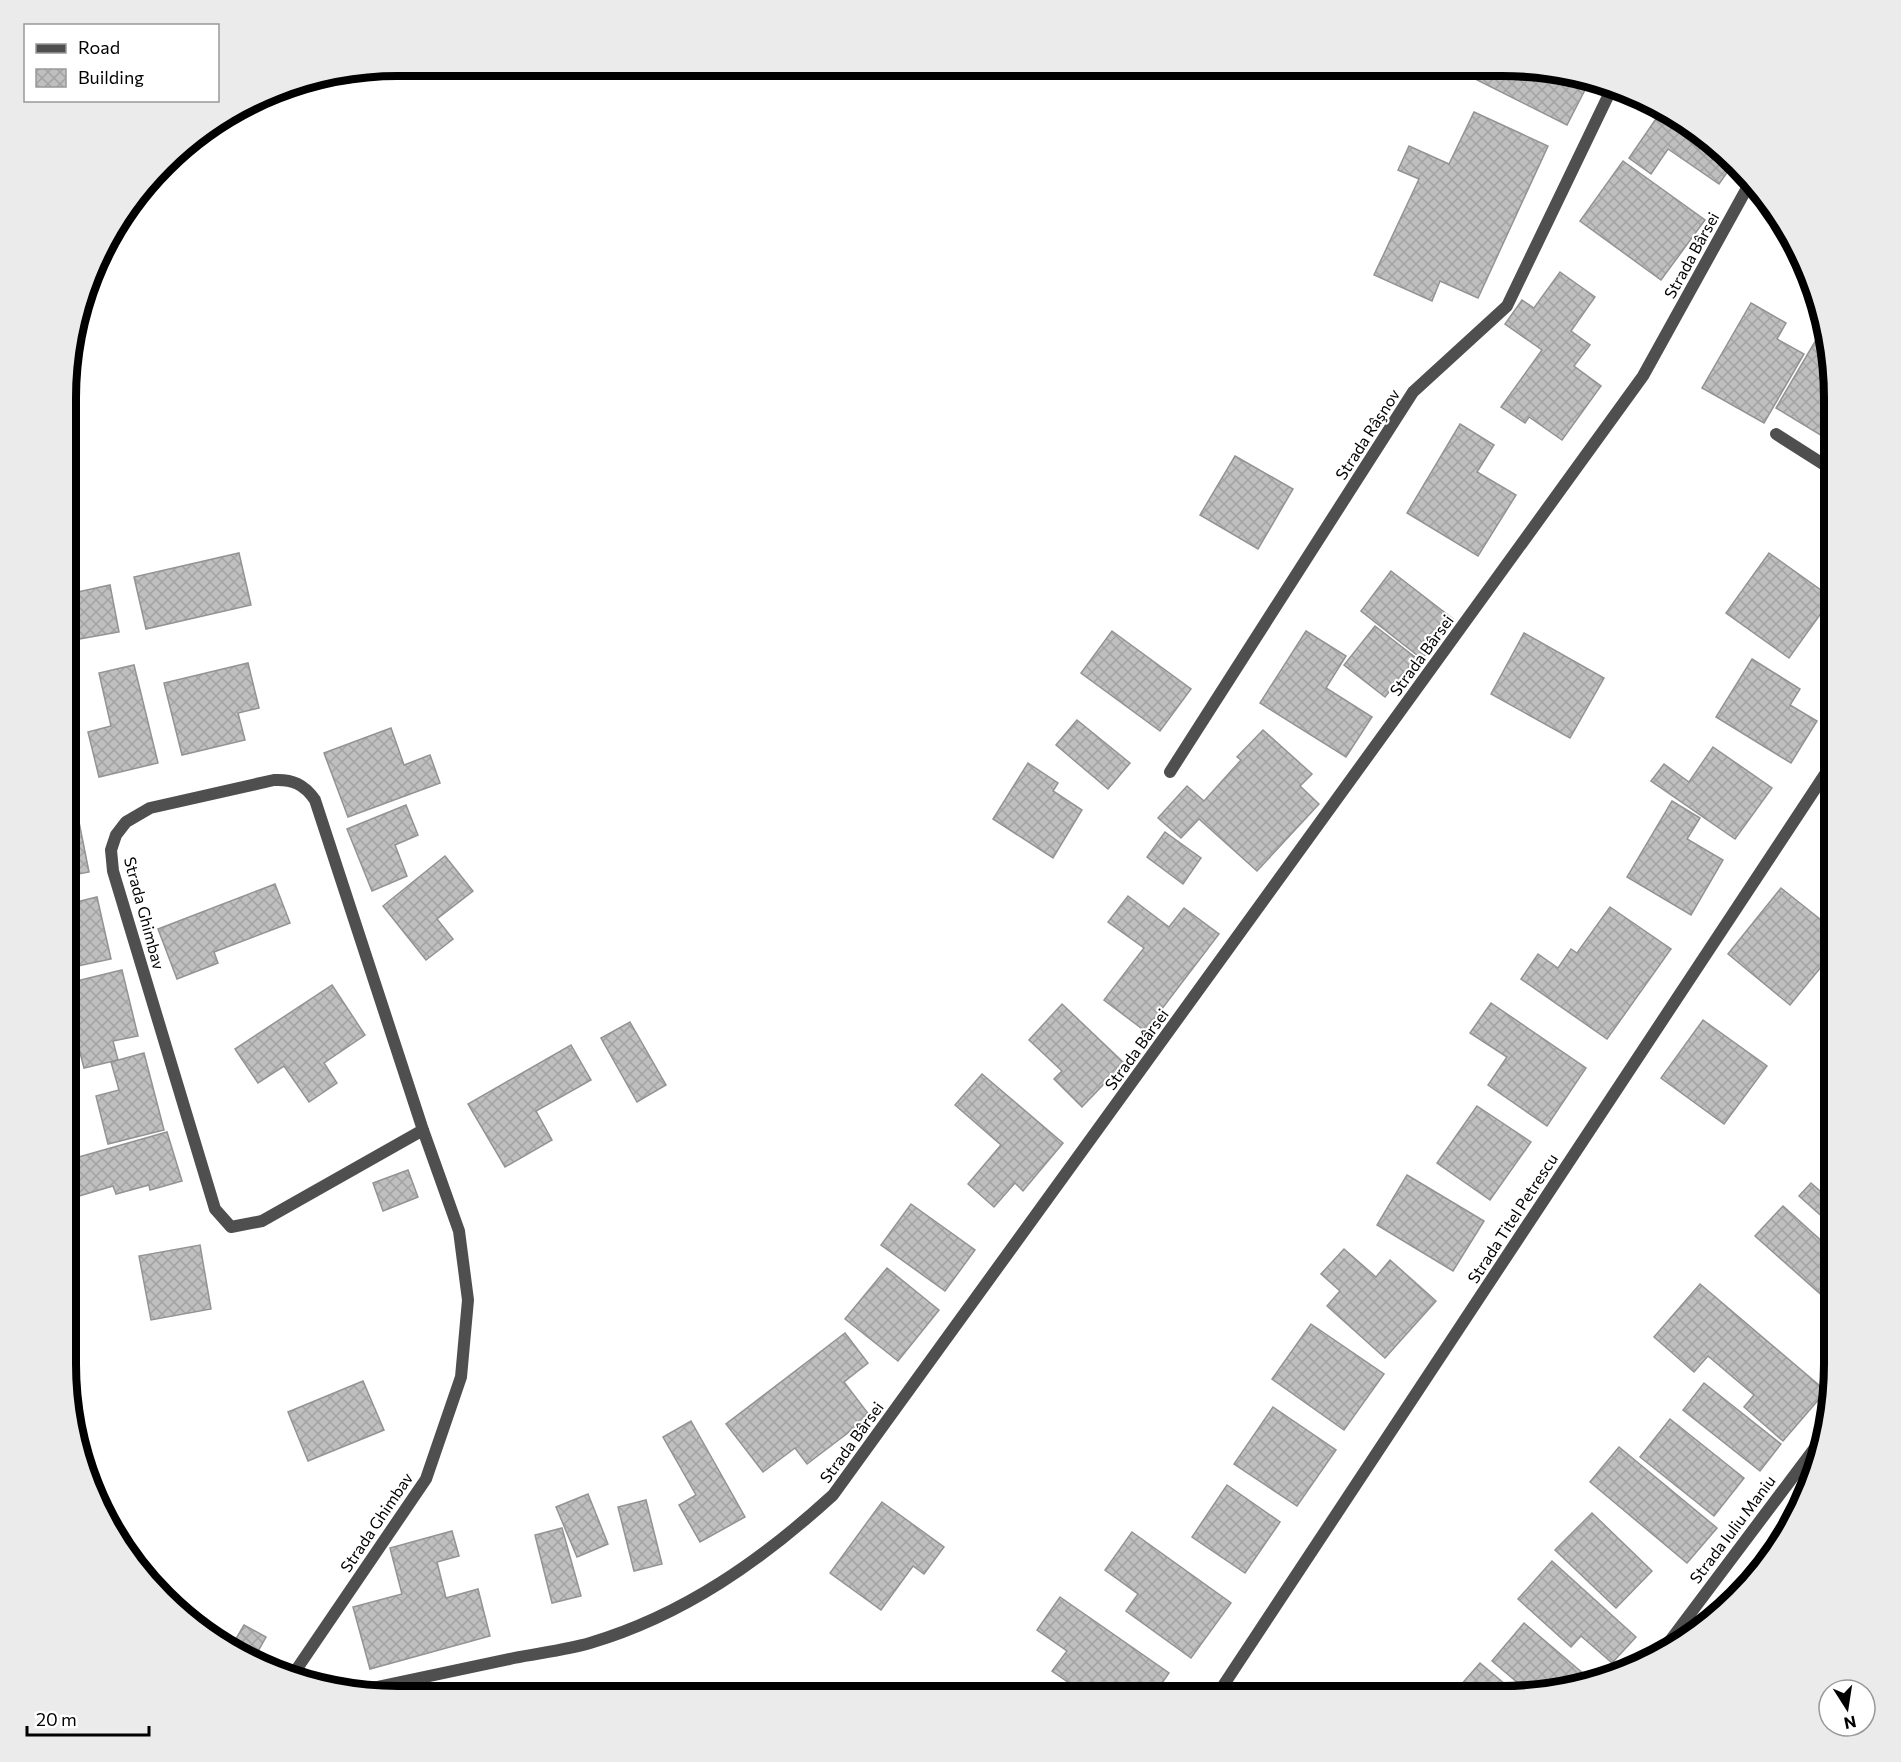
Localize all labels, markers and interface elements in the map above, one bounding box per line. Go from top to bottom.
legend [24,24,219,102]
text: Road [78,36,120,58]
text: Building [78,66,144,88]
street label: Strada Bârsei [1660,209,1722,301]
street label: Strada Râşnov [1331,385,1403,483]
street label: Strada Bârsei [1385,611,1457,699]
street label: Strada Ghimbav [121,855,169,971]
street label: Strada Bârsei [1100,1005,1172,1093]
street label: Strada Titel Petrescu [1463,1150,1561,1286]
street label: Strada Bârsei [815,1398,887,1486]
street label: Strada Ghimbav [336,1469,416,1575]
street label: Strada Iuliu Maniu [1685,1471,1779,1587]
north arrow [1817,1678,1877,1738]
scale bar [27,1699,148,1737]
text: 20 m [36,1708,77,1730]
text: N [1842,1713,1858,1734]

